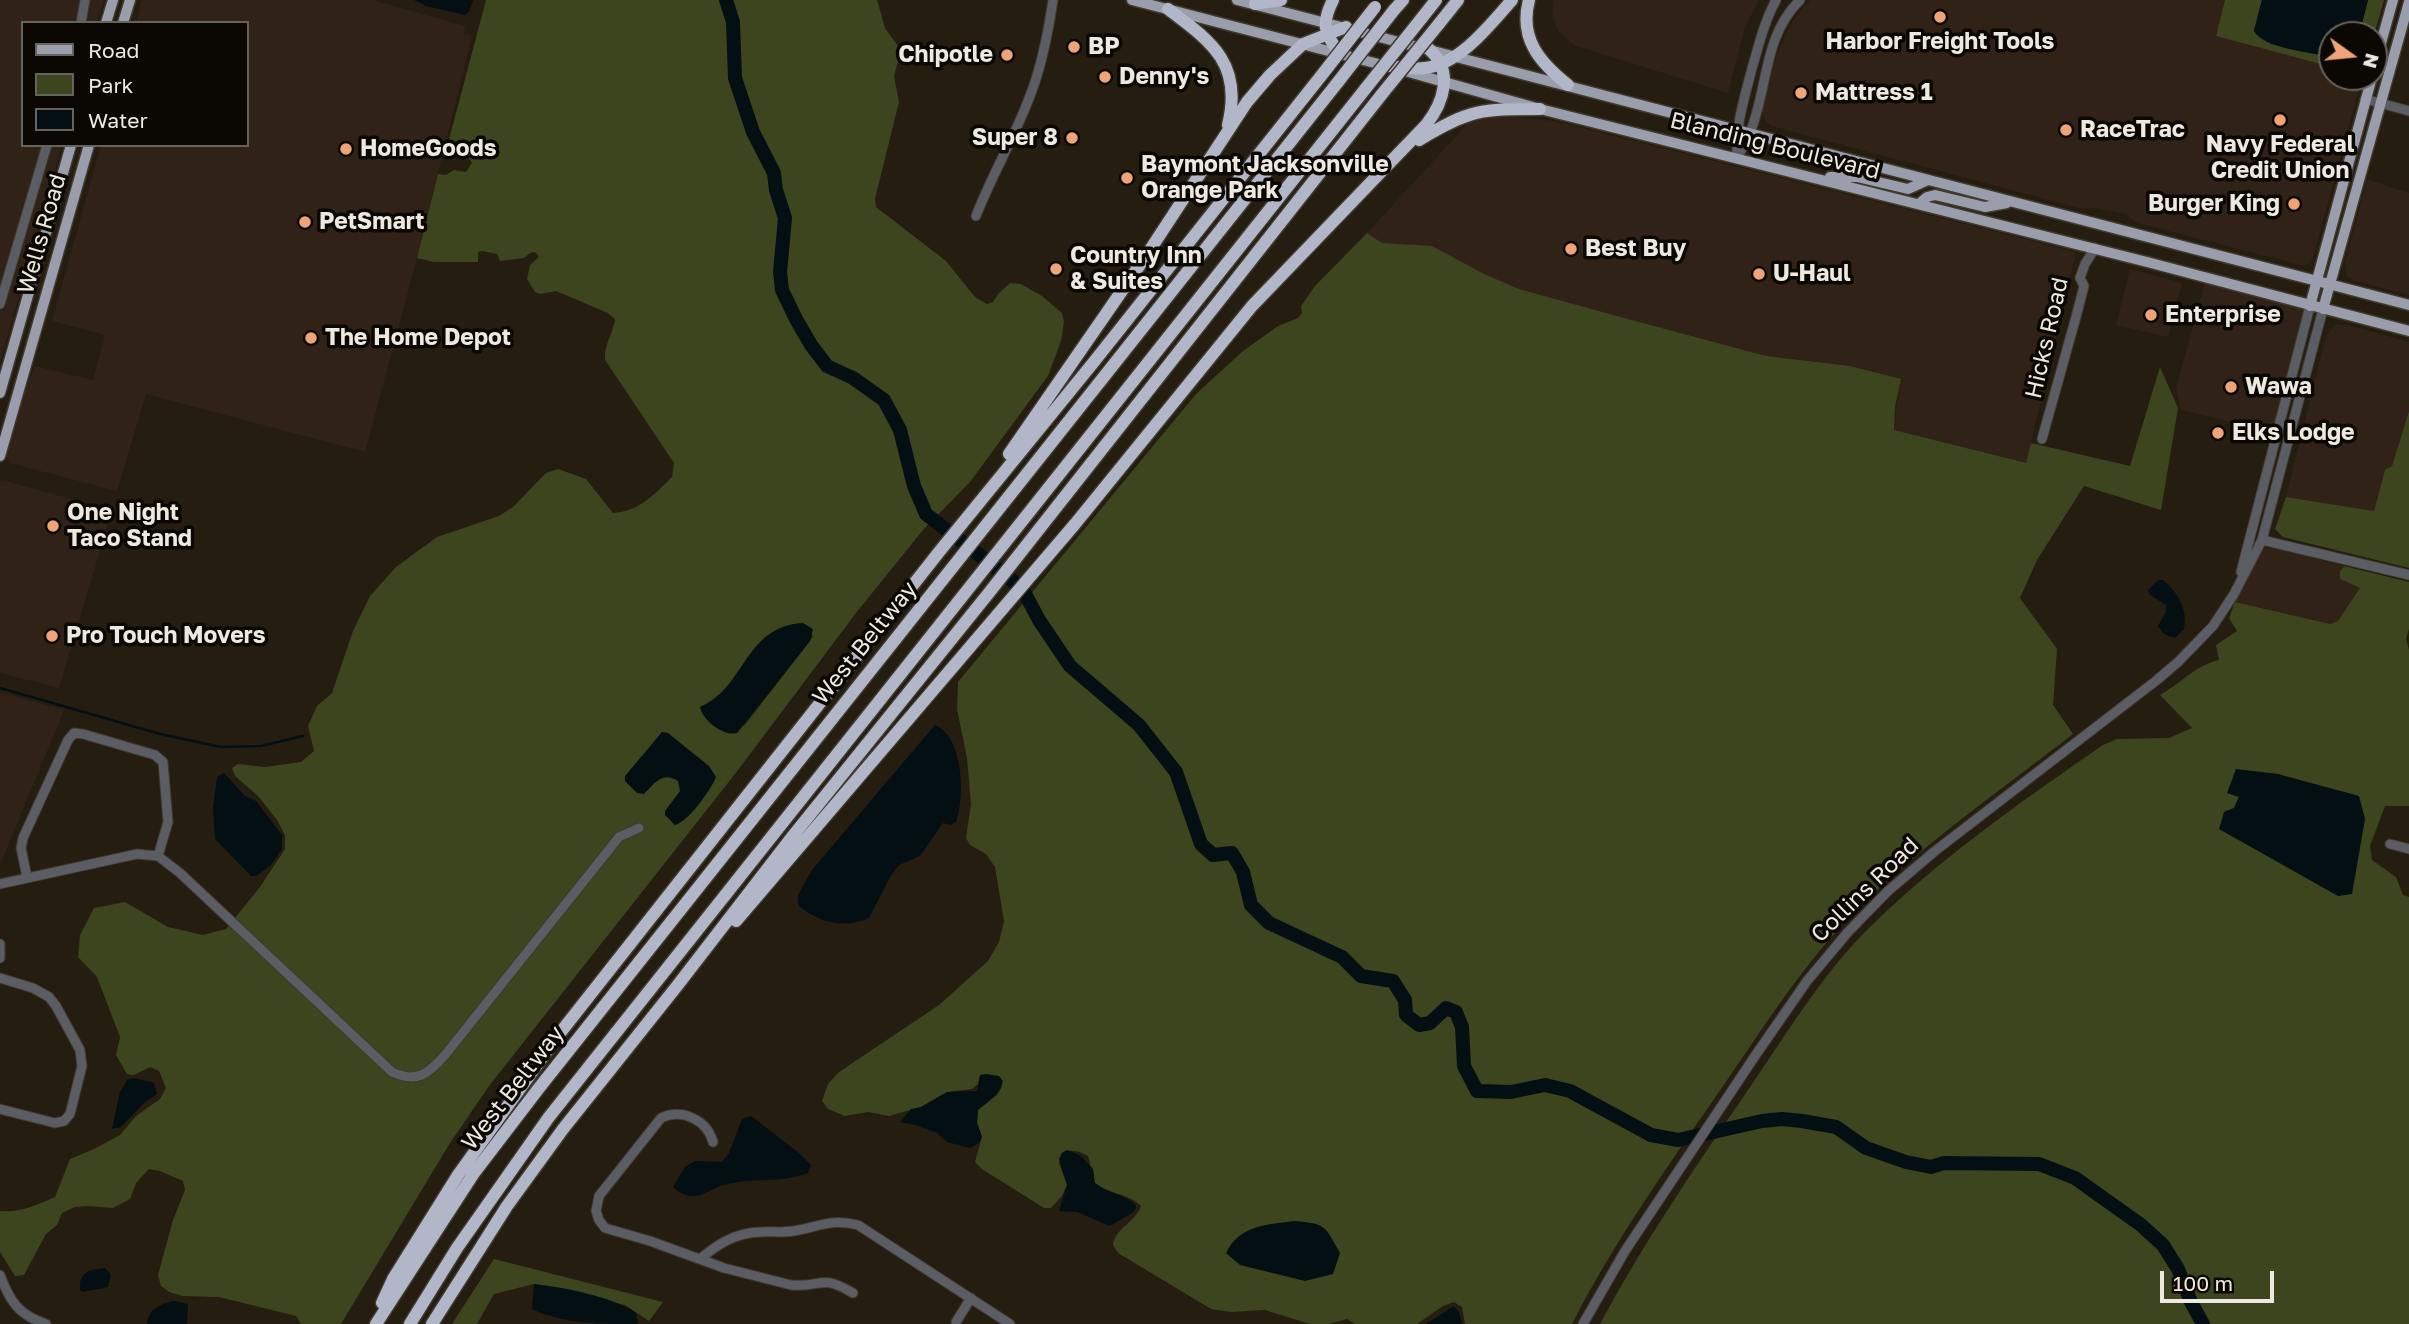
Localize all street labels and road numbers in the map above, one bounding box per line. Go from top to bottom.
street label: Blanding Boulevard [1667,107,1883,185]
street label: Wells Road [12,171,72,297]
street label: Hicks Road [2020,275,2074,401]
street label: West Beltway [807,576,923,710]
street label: Collins Road [1806,832,1924,948]
street label: West Beltway [456,1020,570,1156]

